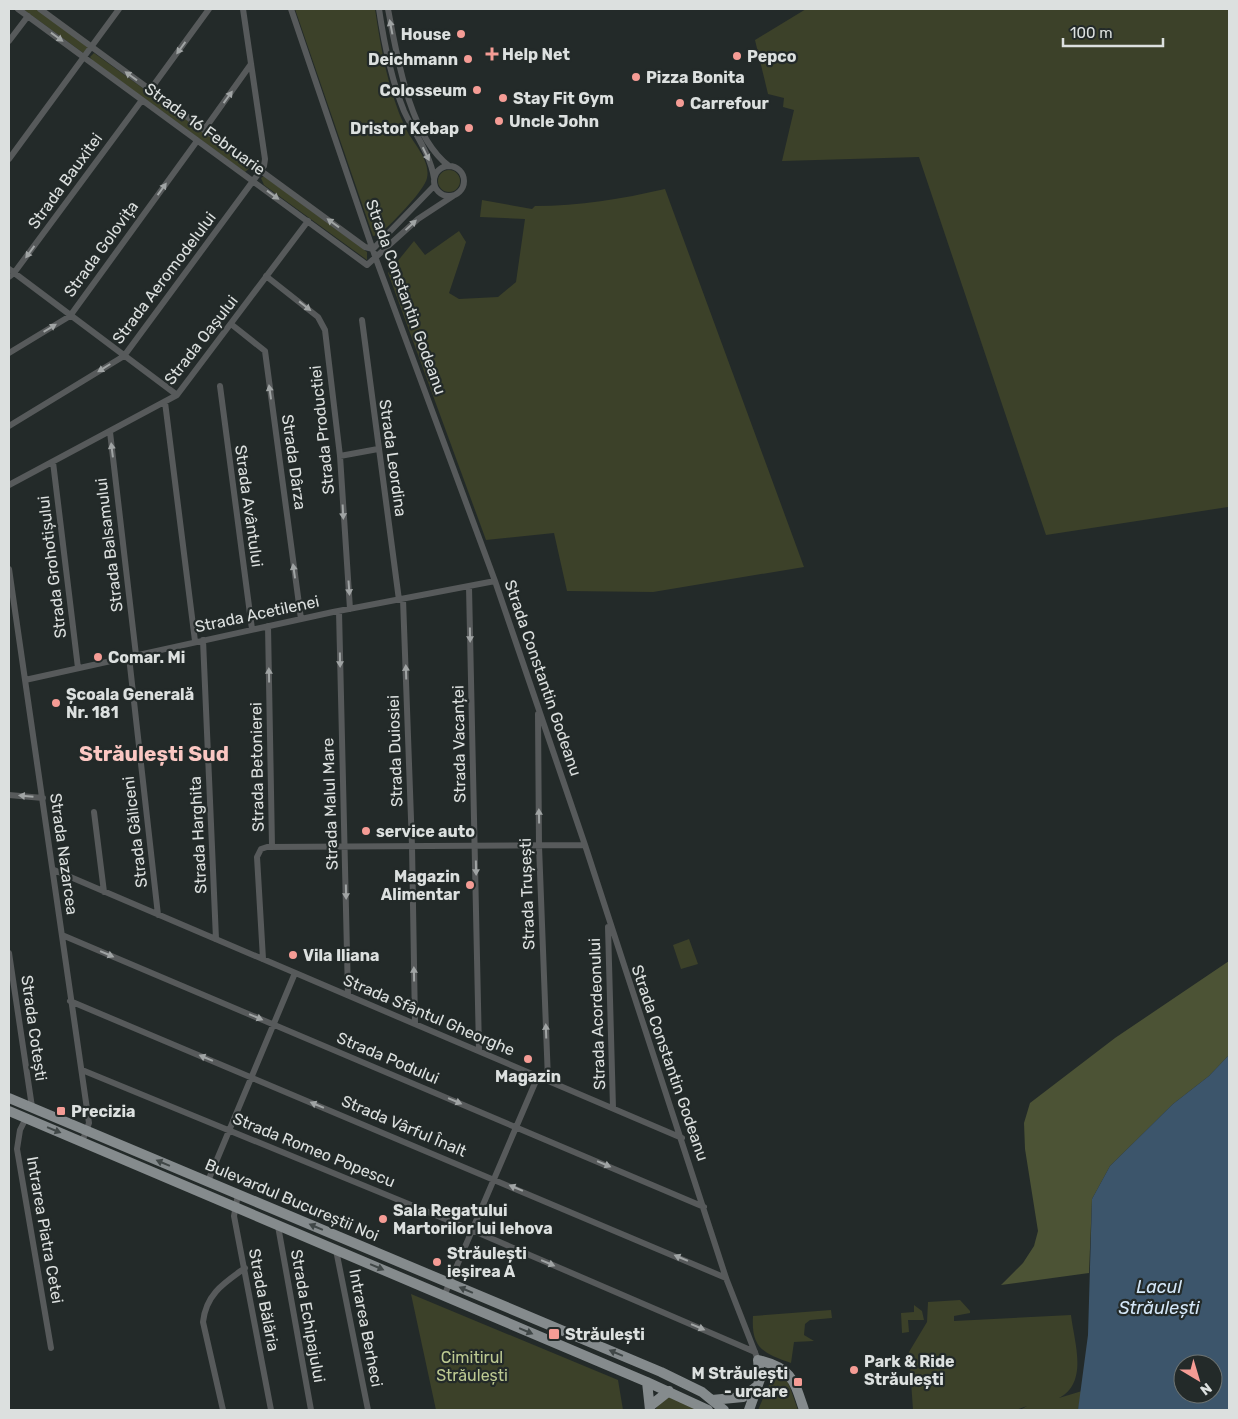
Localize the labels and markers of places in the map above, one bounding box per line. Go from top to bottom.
place label: House [401,25,451,44]
marker: House [455,28,467,40]
place label: Help Net [502,45,570,64]
place label: Pepco [747,47,797,66]
marker: Help Net [486,48,498,60]
place label: Deichmann [368,50,458,69]
marker: Pepco [731,50,743,62]
marker: Deichmann [462,53,474,65]
place label: Pizza Bonita [646,68,745,87]
marker: Pizza Bonita [630,71,642,83]
place label: Colosseum [380,81,467,100]
marker: Colosseum [471,84,483,96]
place label: Stay Fit Gym [513,89,614,108]
marker: Stay Fit Gym [497,92,509,104]
place label: Carrefour [690,94,770,113]
marker: Carrefour [674,97,686,109]
place label: Uncle John [509,112,599,131]
marker: Uncle John [493,115,505,127]
place label: Dristor Kebap [350,119,459,138]
marker: Dristor Kebap [463,122,475,134]
place label: Comar. Mi [108,648,185,667]
marker: Comar. Mi [92,651,104,663]
place label: Școala Generală Nr. 181 [66,685,194,722]
marker: Școala Generală Nr. 181 [50,697,62,709]
place label: service auto [376,822,475,841]
marker: service auto [360,825,372,837]
place label: Magazin Alimentar [381,867,461,904]
marker: Magazin Alimentar [464,879,476,891]
place label: Vila Iliana [303,946,379,965]
marker: Vila Iliana [287,949,299,961]
marker: Magazin [522,1053,534,1065]
place label: Magazin [495,1067,561,1086]
place label: Precizia [71,1102,135,1121]
marker: Precizia [55,1105,67,1117]
place label: Sala Regatului Martorilor lui Iehova [393,1201,553,1238]
marker: Sala Regatului Martorilor lui Iehova [377,1213,389,1225]
place label: Străulești ieșirea A [447,1244,527,1281]
marker: Străulești ieșirea A [431,1256,443,1268]
place label: Străulești [565,1325,645,1344]
marker: Străulești [547,1327,561,1341]
place label: Park & Ride Străulești [864,1352,955,1389]
place label: M Străulești - urcare [692,1364,788,1401]
marker: Park & Ride Străulești [848,1364,860,1376]
marker: M Străulești - urcare [792,1376,804,1388]

